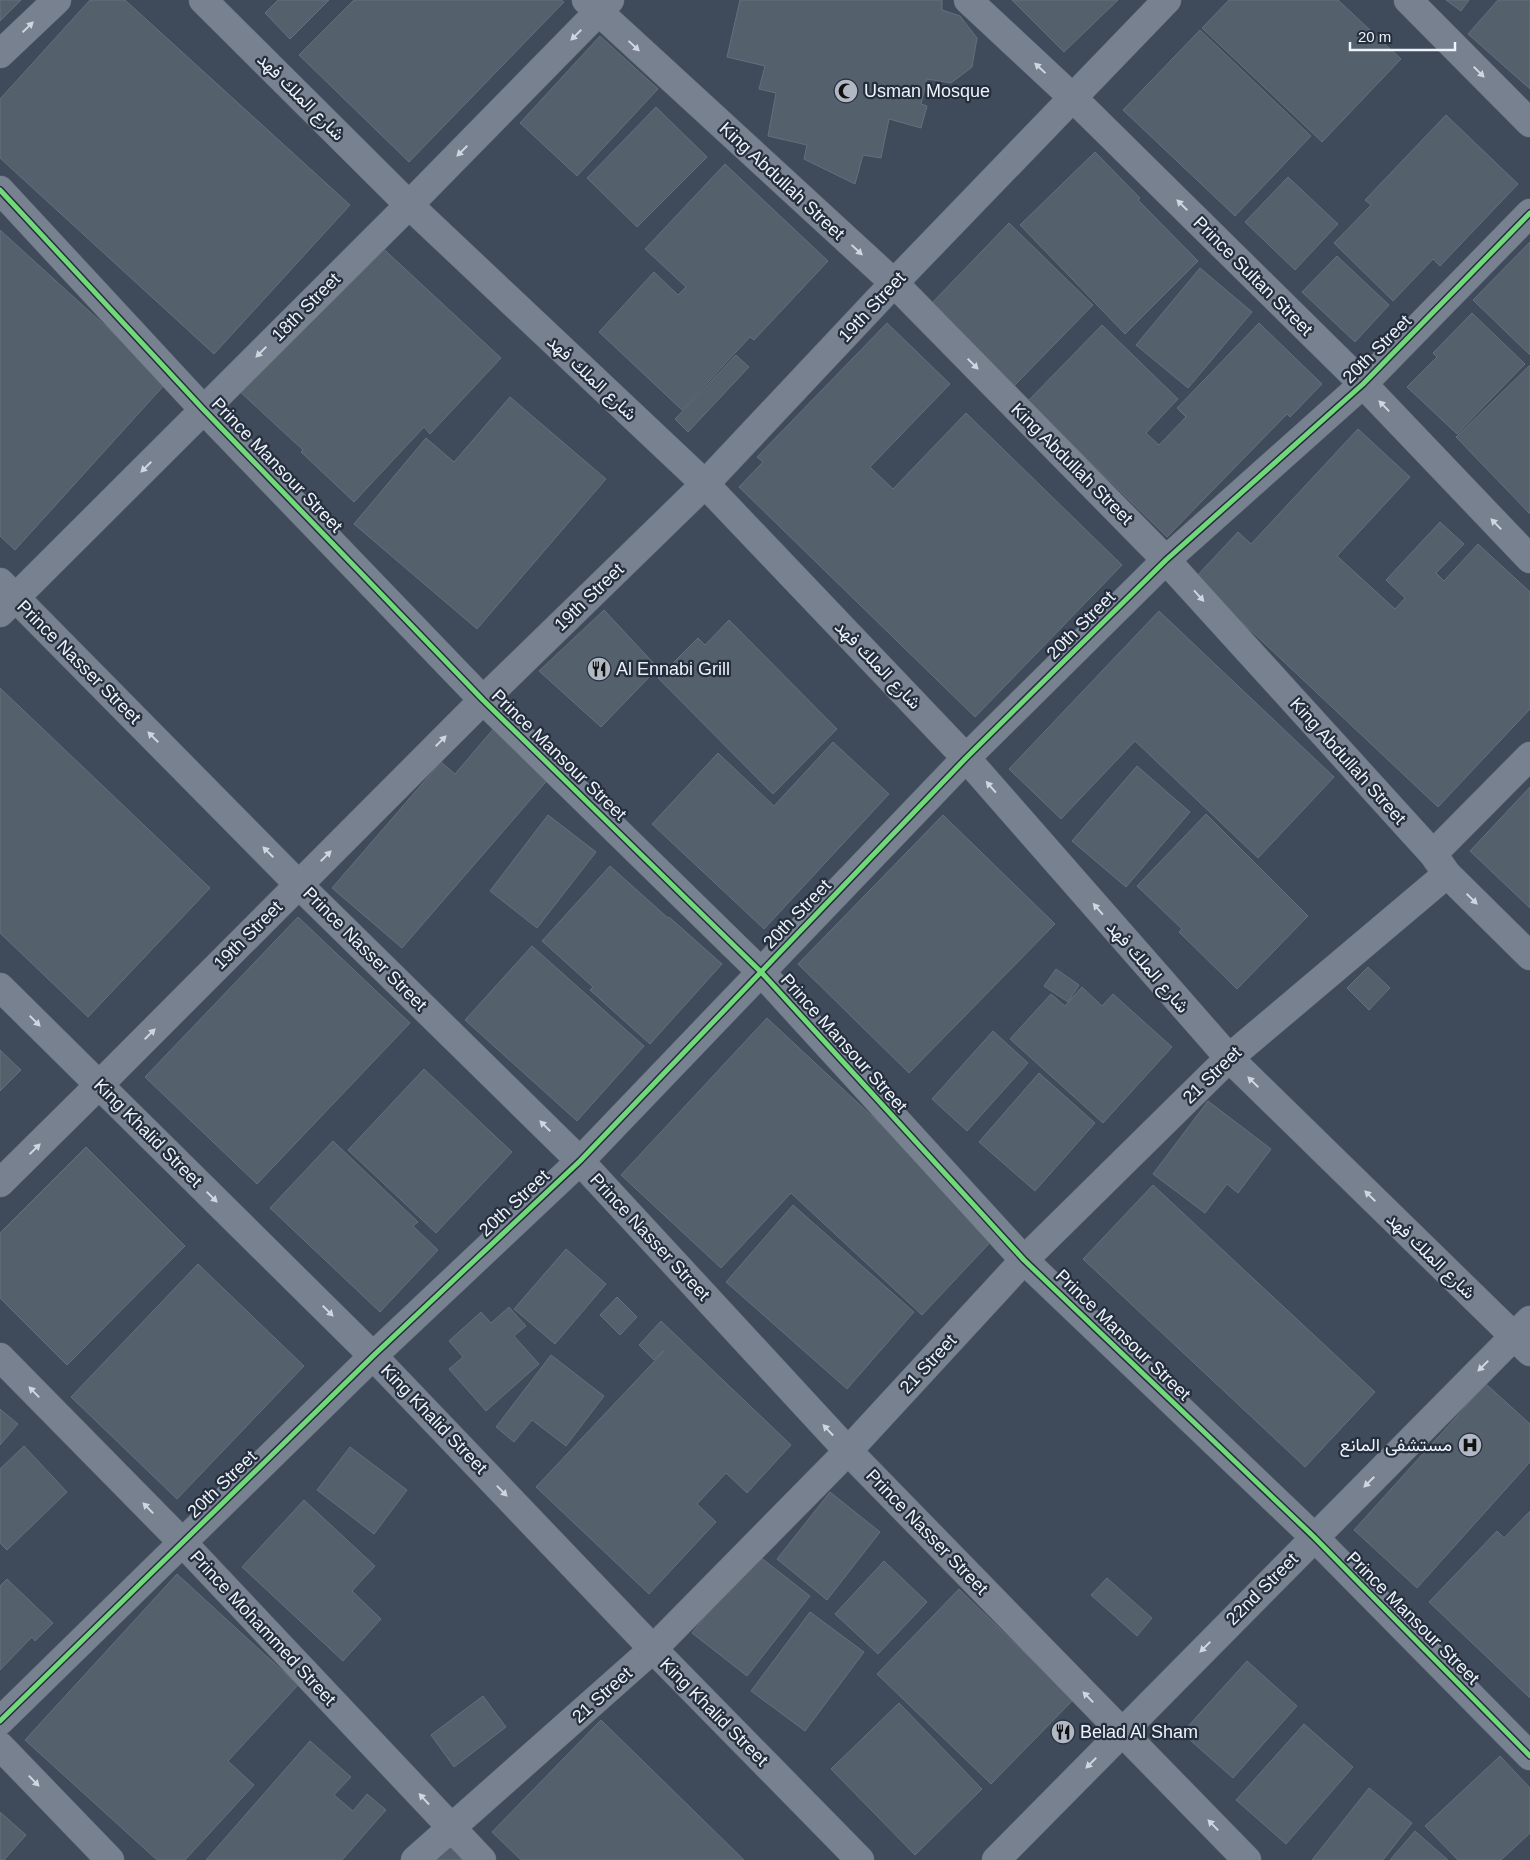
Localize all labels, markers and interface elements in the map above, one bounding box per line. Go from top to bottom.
scale bar [1350,20,1455,52]
one-way arrow [22,21,34,33]
text: 20 m [1358,28,1391,45]
one-way arrow [571,29,583,41]
one-way arrow [628,40,640,52]
street label: شارع الملك فهد [252,49,349,146]
one-way arrow [1035,62,1047,74]
one-way arrow [1473,66,1485,78]
mosque icon: Usman Mosque [833,78,859,104]
place label: Usman Mosque [864,81,990,101]
street label: King Abdullah Street [716,118,848,244]
one-way arrow [457,145,469,157]
one-way arrow [1176,200,1188,212]
street label: Prince Sultan Street [1189,212,1317,340]
one-way arrow [851,244,863,256]
street label: 19th Street [835,268,909,346]
street label: 18th Street [268,269,344,345]
street label: 20th Street [1339,311,1415,387]
street label: شارع الملك فهد [542,332,641,426]
one-way arrow [255,346,267,358]
one-way arrow [967,358,979,370]
street label: Prince Mansour Street [208,394,346,536]
street label: King Abdullah Street [1007,399,1137,529]
one-way arrow [1378,400,1390,412]
one-way arrow [140,461,152,473]
one-way arrow [1490,518,1502,530]
street label: 19th Street [550,559,628,635]
street label: 20th Street [1043,587,1119,663]
one-way arrow [1193,590,1205,602]
street label: Prince Nasser Street [13,596,145,728]
street label: شارع الملك فهد [830,617,925,715]
restaurant icon: Al Ennabi Grill [586,656,612,682]
place label: Al Ennabi Grill [616,659,730,679]
street label: Prince Mansour Street [488,686,630,824]
street label: King Abdullah Street [1286,694,1410,828]
one-way arrow [147,731,159,743]
one-way arrow [435,736,447,748]
one-way arrow [985,782,997,794]
one-way arrow [262,847,274,859]
one-way arrow [319,850,331,862]
street label: 20th Street [759,875,835,953]
street label: Prince Nasser Street [299,883,431,1015]
one-way arrow [1465,892,1477,904]
street label: 19th Street [210,897,286,973]
one-way arrow [1093,903,1104,916]
street label: شارع الملك فهد [1101,917,1193,1018]
street label: Prince Mansour Street [777,970,911,1116]
one-way arrow [28,1015,40,1027]
one-way arrow [144,1028,156,1040]
street label: 21 Street [1179,1042,1245,1108]
street label: King Khalid Street [90,1075,206,1191]
one-way arrow [1248,1077,1260,1089]
one-way arrow [539,1121,551,1133]
one-way arrow [29,1143,41,1155]
street label: 20th Street [475,1166,553,1240]
street label: Prince Nasser Street [586,1169,714,1305]
one-way arrow [1364,1190,1376,1202]
one-way arrow [206,1191,218,1203]
street label: شارع الملك فهد [1381,1209,1479,1304]
street label: Prince Mansour Street [1052,1266,1194,1404]
one-way arrow [322,1305,334,1317]
street label: 21 Street [896,1330,960,1398]
street label: King Khalid Street [377,1360,491,1478]
one-way arrow [1477,1360,1489,1372]
one-way arrow [28,1386,40,1398]
one-way arrow [822,1424,834,1436]
hospital icon: مستشفى المانع [1457,1432,1483,1458]
place label: مستشفى المانع [1340,1435,1452,1457]
street label: 20th Street [183,1446,261,1522]
street label: Prince Nasser Street [862,1465,992,1599]
one-way arrow [1363,1475,1375,1487]
one-way arrow [496,1484,508,1496]
one-way arrow [142,1502,154,1514]
street label: Prince Mohammed Street [186,1547,340,1709]
street label: Prince Mansour Street [1343,1548,1483,1688]
street label: 22nd Street [1222,1549,1302,1629]
one-way arrow [1200,1641,1212,1653]
street label: King Khalid Street [656,1654,772,1770]
street label: 21 Street [568,1663,636,1727]
one-way arrow [1082,1691,1094,1703]
restaurant icon: Belad Al Sham [1050,1719,1076,1745]
place label: Belad Al Sham [1080,1722,1198,1742]
one-way arrow [1085,1757,1097,1769]
one-way arrow [28,1775,40,1787]
one-way arrow [418,1793,430,1805]
one-way arrow [1207,1819,1219,1831]

